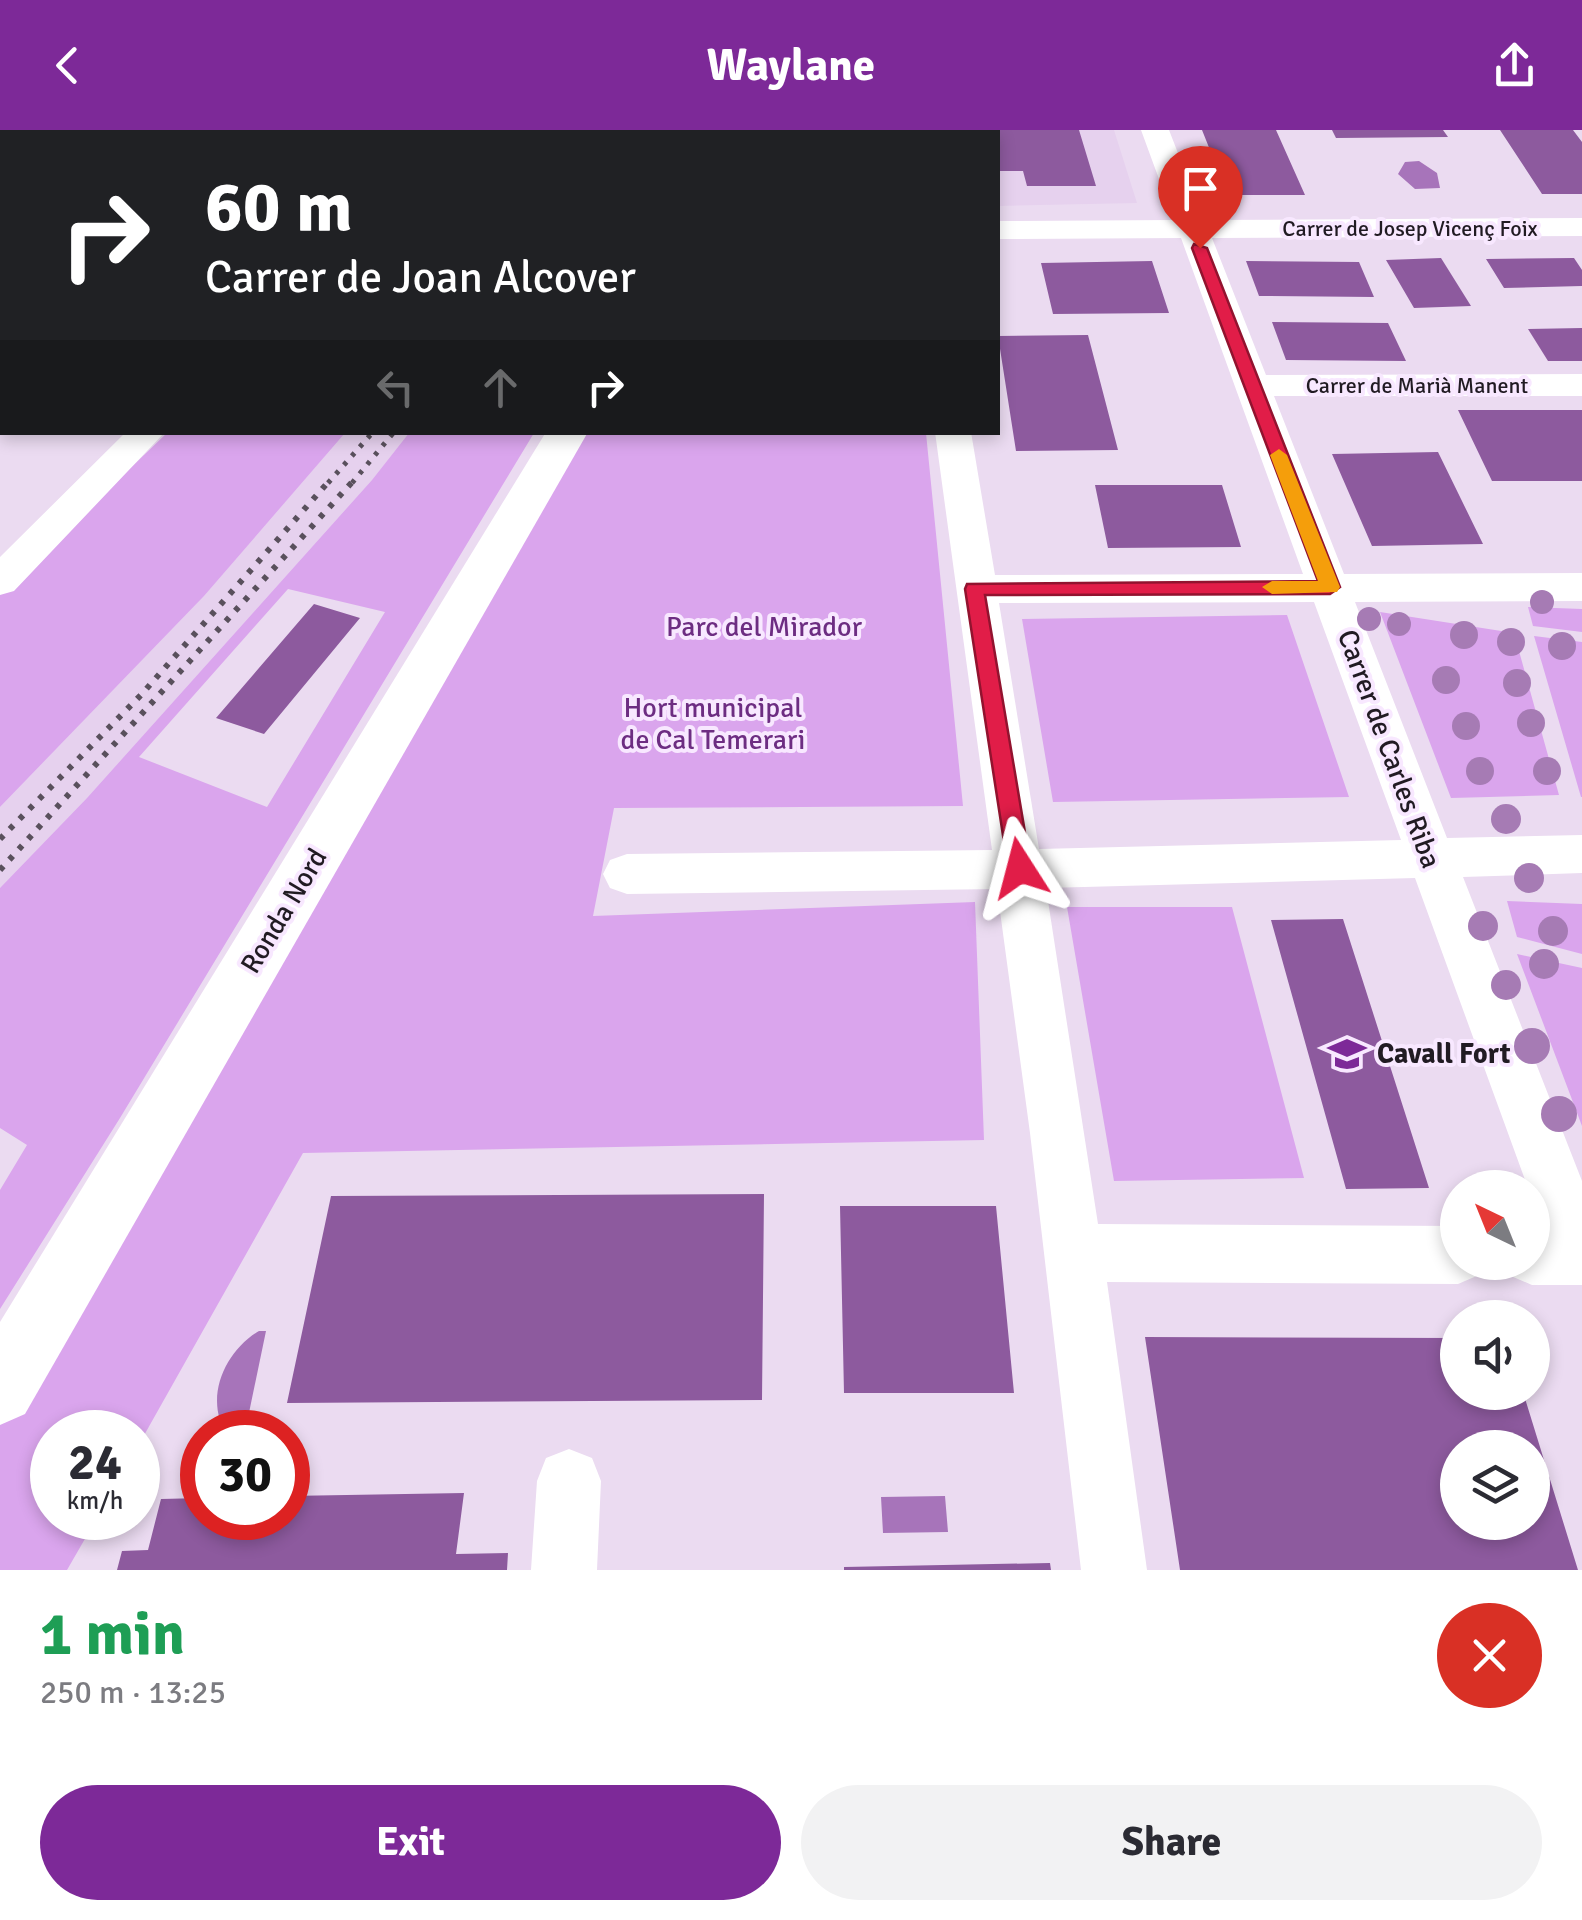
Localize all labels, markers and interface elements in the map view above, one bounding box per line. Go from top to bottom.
icon: back [40,38,95,93]
text: Waylane [707,38,875,93]
icon: share [1487,38,1542,93]
pin [1158,146,1243,249]
icon: arrive [1173,161,1228,216]
text: 60 m [205,164,353,250]
icon: right [40,170,170,300]
street label: Carrer de Josep Vicenç Foix [1282,215,1538,242]
text: Carrer de Joan Alcover [205,250,636,305]
icon: left [368,360,423,415]
icon: ahead [473,360,528,415]
icon: right [578,360,633,415]
street label: Carrer de Marià Manent [1306,372,1529,399]
park label: Parc del Mirador [666,610,863,644]
street label: Carrer de Carles Riba [1330,625,1448,873]
park label: Hort municipal de Cal Temerari [621,691,805,757]
position arrow [968,816,1072,920]
street label: Ronda Nord [233,842,335,980]
school or university icon: Cavall Fort [1326,1033,1368,1075]
place label: Cavall Fort [1377,1037,1511,1071]
north arrow [1440,1170,1550,1280]
map controls [1440,1170,1550,1540]
button: sound [1440,1300,1550,1410]
speed limit sign: 30 [180,1410,310,1540]
button: layers [1440,1430,1550,1540]
text: 24 [68,1432,122,1494]
text: km/h [67,1485,123,1516]
text: 1 min [40,1598,185,1672]
button: close [1437,1603,1542,1708]
text: 250 m · 13:25 [40,1673,226,1712]
button: Exit [40,1785,781,1900]
button: Share [801,1785,1542,1900]

